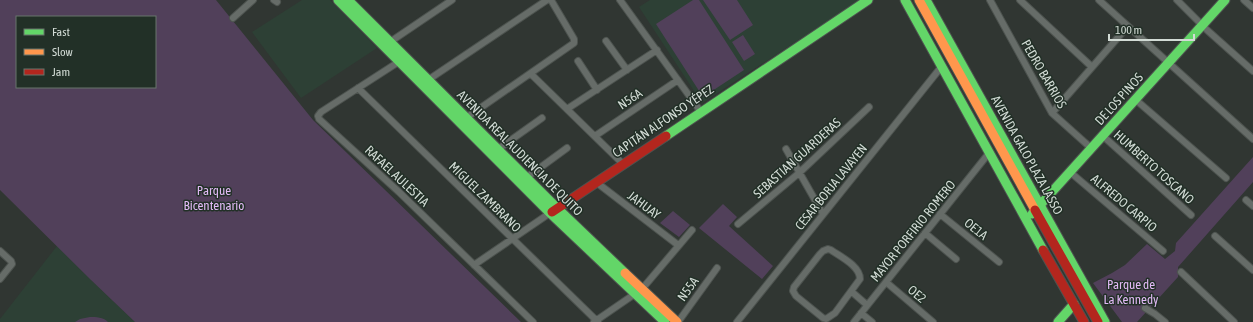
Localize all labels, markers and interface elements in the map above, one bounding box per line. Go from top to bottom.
legend [16,16,156,88]
scale bar [1109,16,1194,42]
text: 100 m [1115,23,1142,37]
text: Fast [52,25,70,39]
street label: PEDRO BARRIOS [1018,37,1070,111]
text: Slow [52,45,73,59]
text: Jam [52,65,70,79]
street label: DE LOS PINOS [1092,70,1147,128]
street label: CAPITÁN ALFONSO YÉPEZ [610,82,717,160]
street label: N56A [615,85,646,113]
street label: AVENIDA REAL AUDIENCIA DE QUITO [454,87,586,219]
street label: AVENIDA GALO PLAZA LASSO [988,93,1066,217]
street label: SEBASTIAN GUARDERAS [750,114,844,201]
street label: HUMBERTO TOSCANO [1111,127,1198,207]
street label: CESAR BORJA LAVAYEN [792,141,870,233]
street label: RAFAEL AULESTIA [362,143,433,210]
street label: MIGUEL ZAMBRANO [446,159,524,235]
street label: ALFREDO CARPIO [1088,171,1160,235]
street label: MAYOR PORFIRIO ROMERO [867,177,959,285]
park label: Parque Bicentenario [184,183,244,213]
street label: JAHUAY [625,188,664,222]
street label: OE1A [961,215,991,243]
street label: N55A [674,273,702,304]
park label: Parque de La Kennedy [1104,277,1159,307]
street label: OE2 [905,282,929,306]

